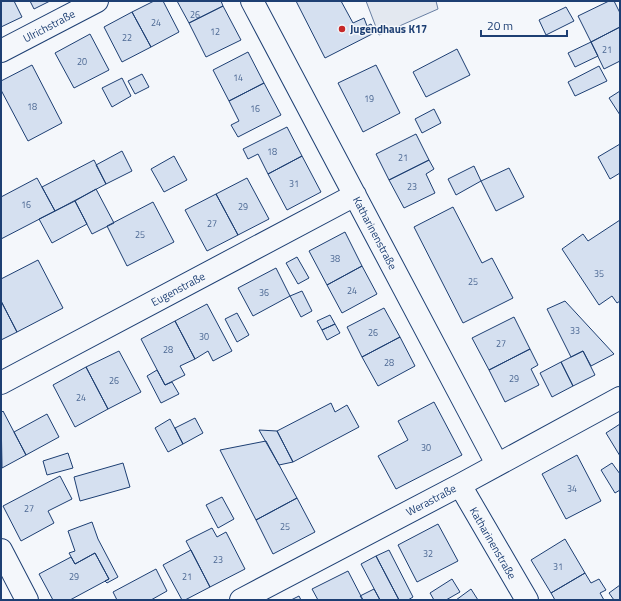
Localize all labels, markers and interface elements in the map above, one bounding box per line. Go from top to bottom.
street label: Ulrichstraße [20,5,78,46]
house number: 26 [190,8,200,21]
scale bar [481,12,567,38]
house number: 24 [151,16,161,29]
text: 20 m [487,16,513,35]
place label: Jugendhaus K17 [350,21,427,37]
marker: Jugendhaus K17 [337,24,347,34]
house number: 12 [210,25,220,38]
house number: 22 [122,31,132,44]
house number: 21 [602,43,612,56]
house number: 20 [77,55,87,68]
house number: 14 [233,71,243,84]
house number: 19 [364,92,374,105]
house number: 18 [27,100,37,113]
house number: 16 [250,102,260,115]
house number: 18 [267,145,277,158]
house number: 21 [398,151,408,164]
house number: 31 [289,177,299,190]
house number: 23 [407,180,417,193]
street label: Katharinenstraße [349,194,401,273]
house number: 16 [21,198,31,211]
house number: 29 [238,200,248,213]
house number: 27 [207,217,217,230]
house number: 25 [135,228,145,241]
house number: 38 [330,252,340,265]
house number: 35 [594,267,604,280]
street label: Eugenstraße [148,268,208,310]
house number: 25 [468,275,478,288]
house number: 24 [347,284,357,297]
house number: 36 [259,286,269,299]
house number: 33 [570,324,580,337]
house number: 26 [368,326,378,339]
house number: 30 [199,330,209,343]
house number: 27 [496,337,506,350]
house number: 28 [163,343,173,356]
house number: 28 [384,356,394,369]
house number: 29 [509,372,519,385]
house number: 26 [109,374,119,387]
house number: 24 [76,391,86,404]
house number: 30 [421,441,431,454]
street label: Werastraße [403,480,459,520]
house number: 34 [567,482,577,495]
house number: 27 [24,502,34,515]
street label: Katharinenstraße [466,504,520,582]
house number: 25 [280,520,290,533]
house number: 32 [423,547,433,560]
house number: 23 [213,553,223,566]
house number: 31 [553,560,563,573]
house number: 29 [69,570,79,583]
house number: 21 [182,570,192,583]

